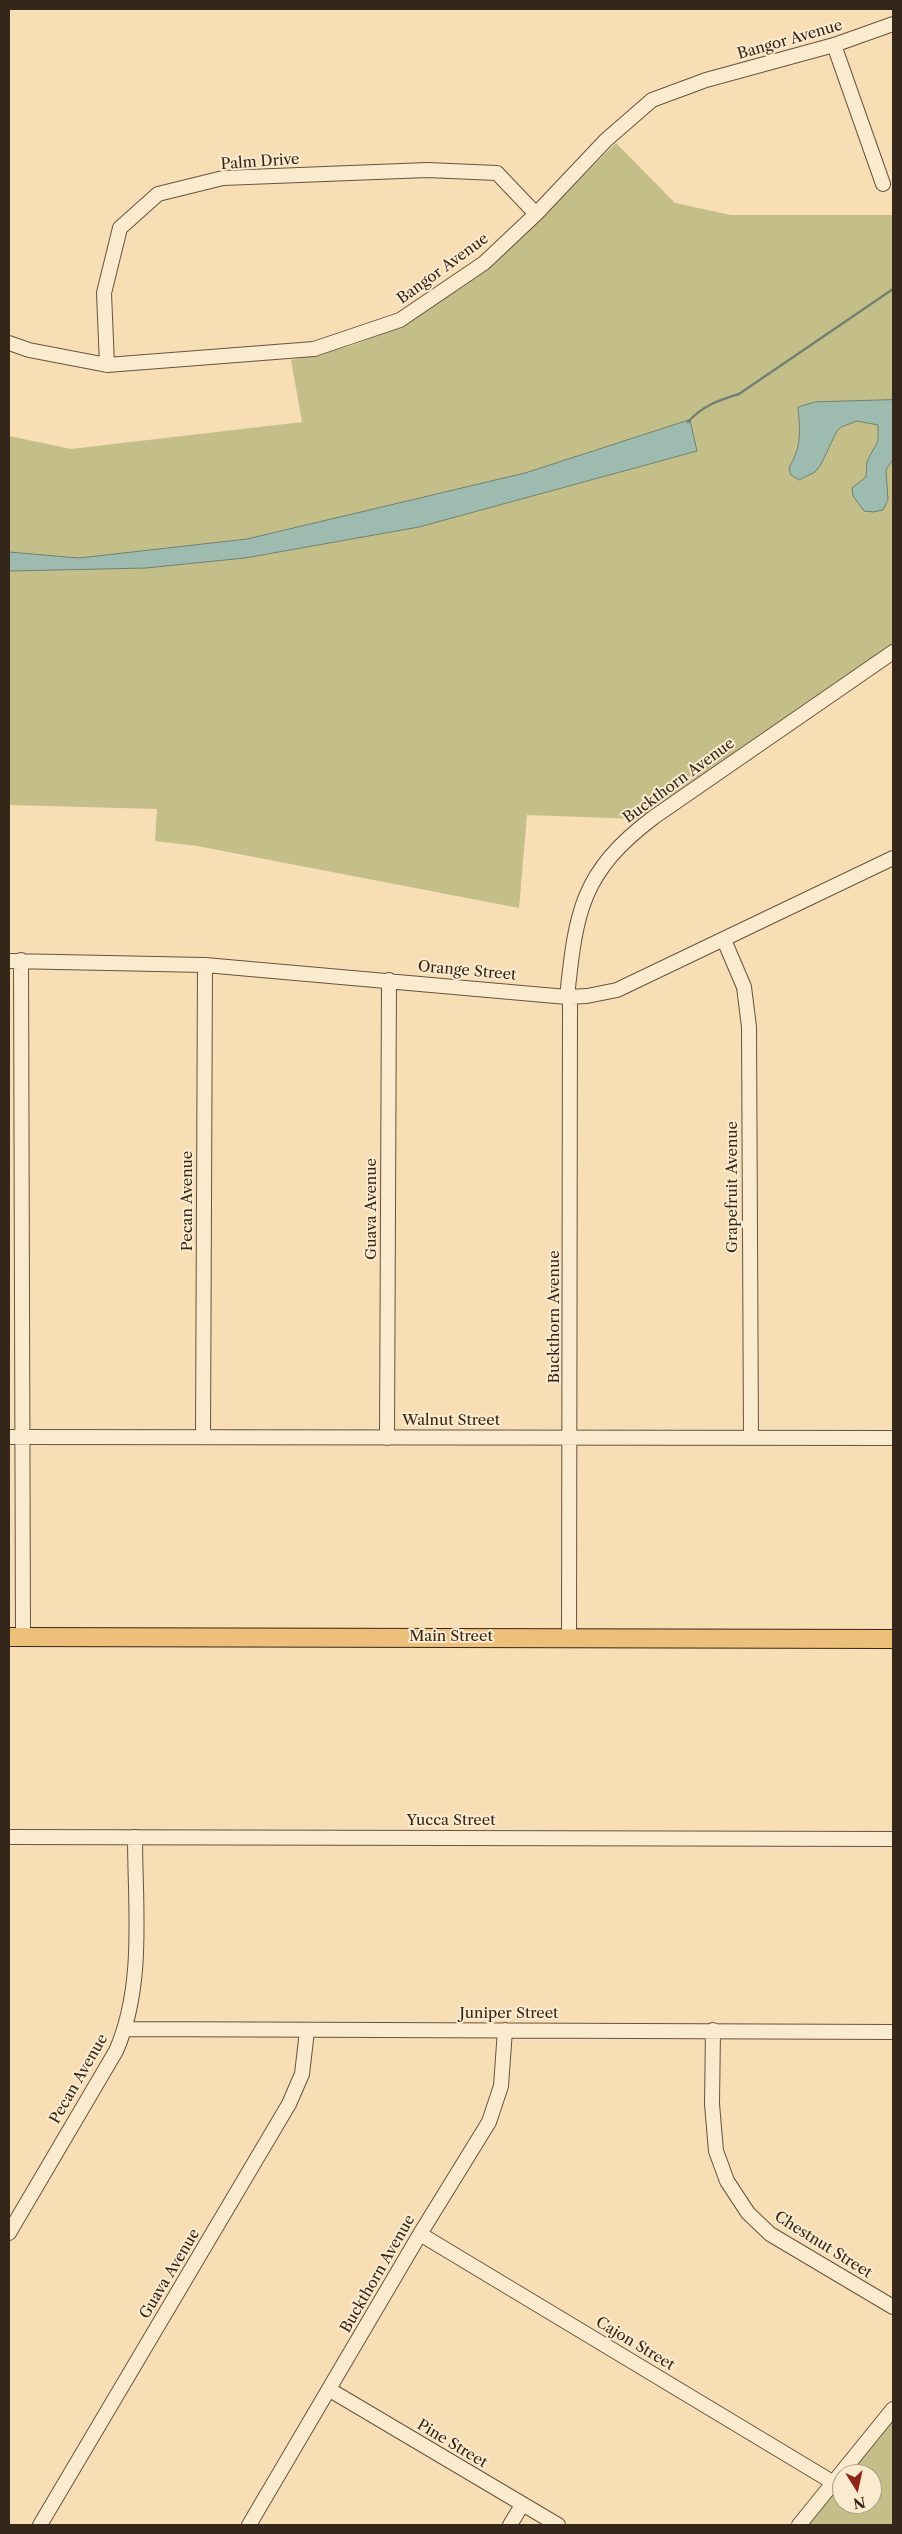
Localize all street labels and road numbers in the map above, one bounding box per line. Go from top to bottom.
street label: Bangor Avenue [735,16,845,64]
street label: Palm Drive [220,150,300,174]
street label: Bangor Avenue [394,230,492,308]
street label: Buckthorn Avenue [620,735,738,827]
street label: Orange Street [417,958,517,984]
street label: Grapefruit Avenue [724,1121,742,1253]
street label: Pecan Avenue [179,1151,197,1251]
street label: Guava Avenue [363,1158,381,1260]
street label: Buckthorn Avenue [546,1250,564,1384]
street label: Walnut Street [402,1412,500,1430]
street label: Main Street [409,1628,493,1646]
street label: Yucca Street [407,1812,495,1830]
street label: Juniper Street [460,2005,558,2023]
street label: Pecan Avenue [46,2031,112,2127]
street label: Chestnut Street [771,2208,875,2282]
street label: Buckthorn Avenue [337,2212,419,2336]
street label: Guava Avenue [136,2226,204,2322]
street label: Cajon Street [592,2313,678,2375]
street label: Pine Street [414,2416,490,2472]

